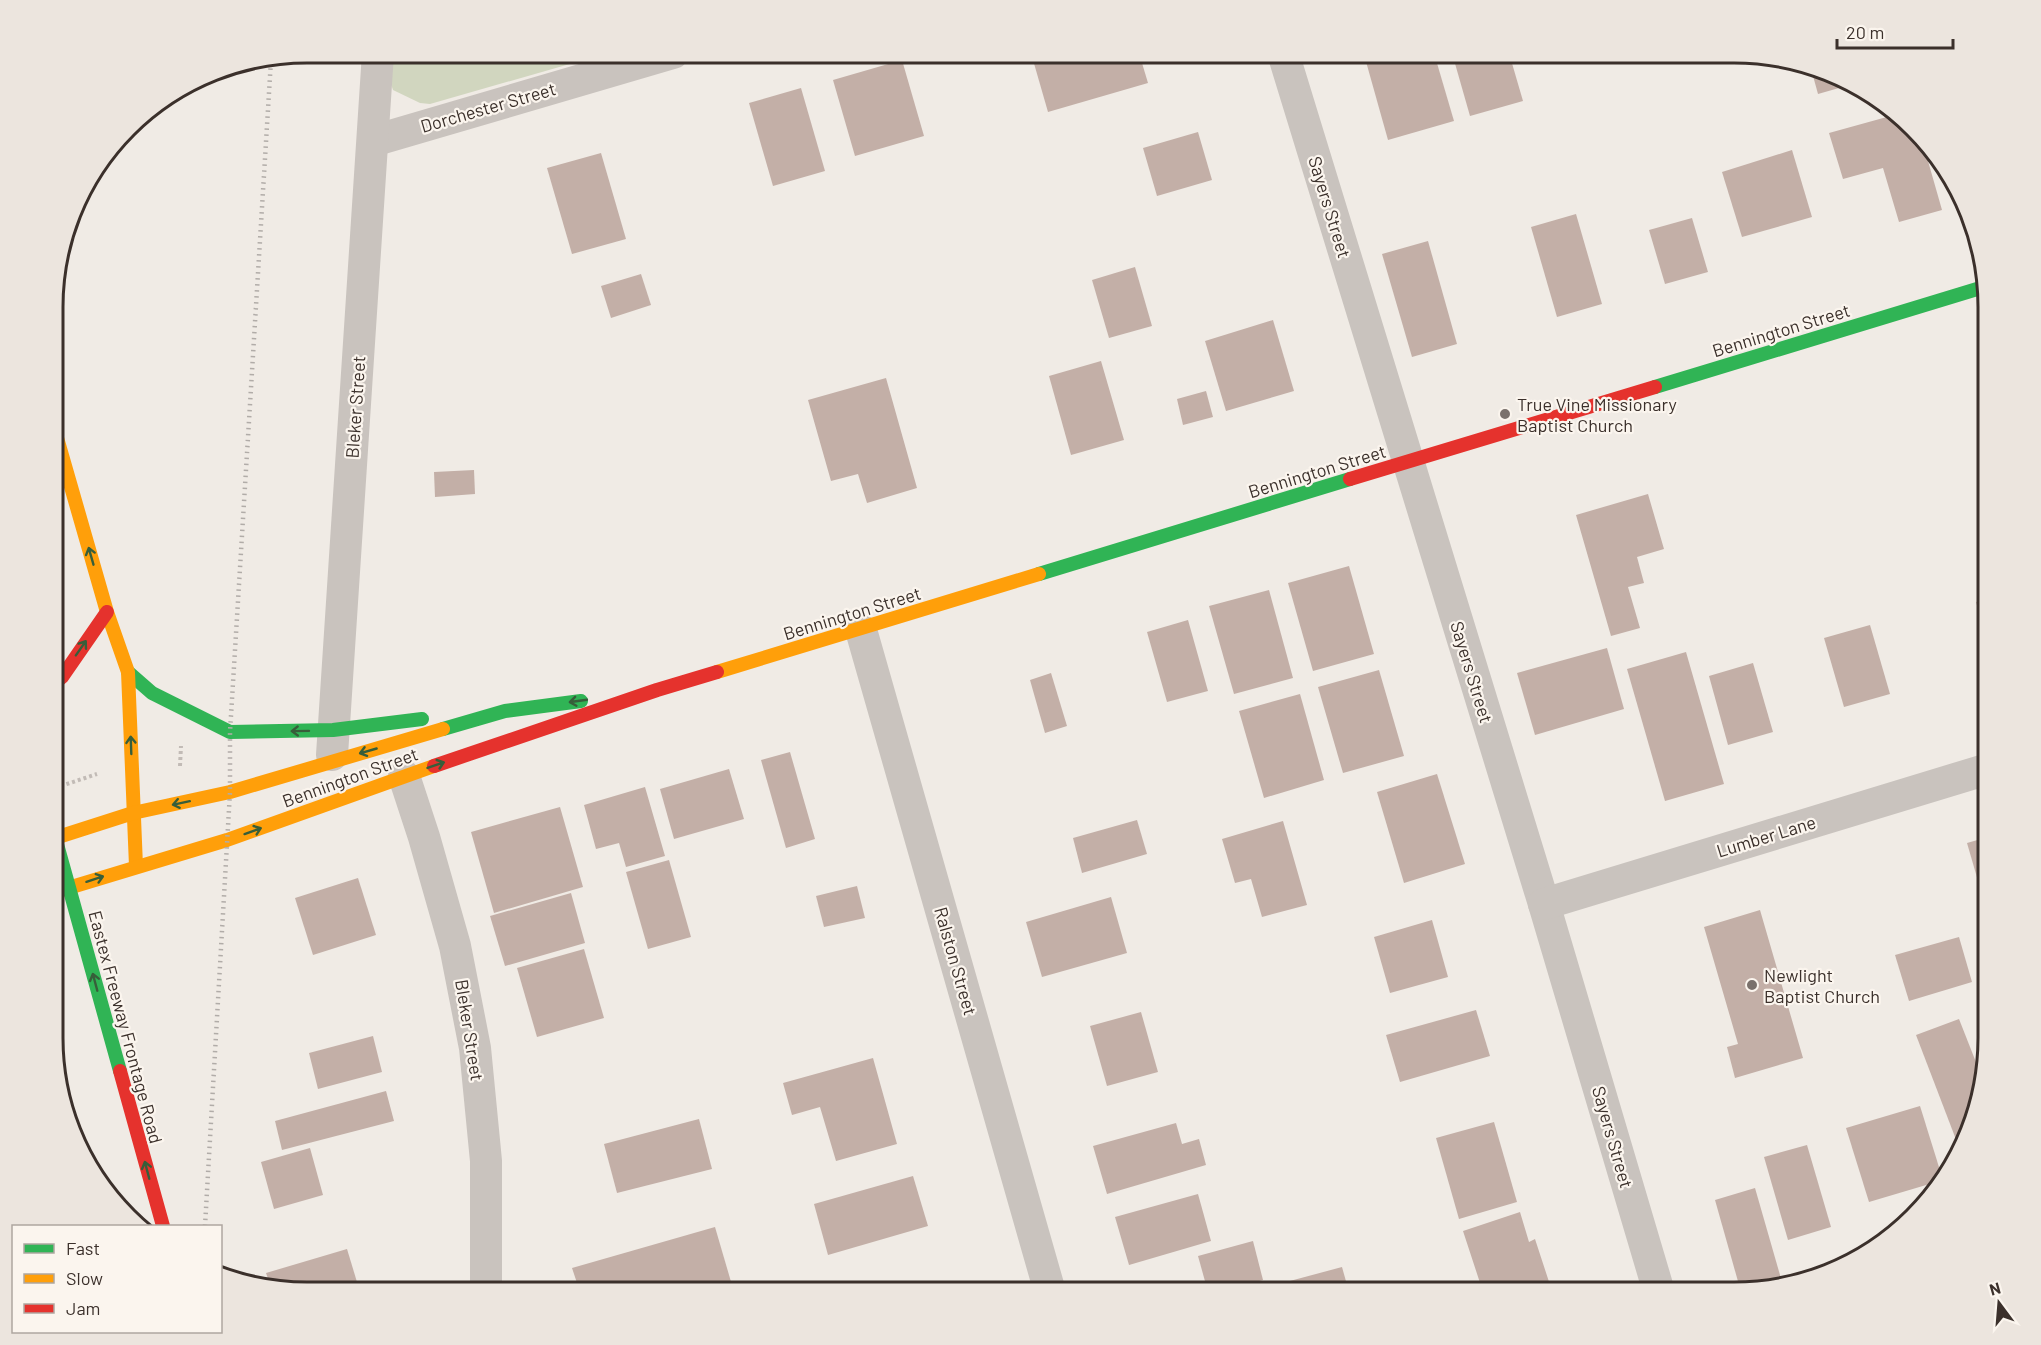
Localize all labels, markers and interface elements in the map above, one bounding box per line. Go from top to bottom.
scale bar [1837,12,1952,50]
text: 20 m [1846,21,1884,43]
street label: Dorchester Street [418,77,558,137]
street label: Sayers Street [1304,154,1356,260]
street label: Bennington Street [1710,299,1852,361]
street label: Bleker Street [340,355,370,459]
place label: True Vine Missionary Baptist Church [1517,393,1677,436]
marker: True Vine Missionary Baptist Church [1498,407,1512,421]
street label: Bennington Street [1246,440,1388,502]
one-way arrow [84,547,96,566]
street label: Bennington Street [781,582,923,644]
street label: Sayers Street [1446,619,1498,725]
one-way arrow [75,640,87,657]
one-way arrow [569,696,588,707]
one-way arrow [291,725,311,736]
one-way arrow [125,736,137,756]
street label: Bennington Street [279,742,421,812]
one-way arrow [359,746,378,757]
one-way arrow [426,759,445,770]
one-way arrow [171,798,190,810]
street label: Lumber Lane [1714,810,1818,862]
one-way arrow [243,825,262,836]
one-way arrow [85,873,104,884]
street label: Ralston Street [930,904,982,1018]
street label: Eastex Freeway Frontage Road [84,908,168,1146]
place label: Newlight Baptist Church [1764,964,1880,1007]
one-way arrow [89,973,100,992]
street label: Bleker Street [451,978,489,1082]
marker: Newlight Baptist Church [1745,978,1759,992]
street label: Sayers Street [1588,1083,1638,1191]
one-way arrow [140,1161,152,1180]
legend [12,1225,222,1333]
text: Fast [66,1237,100,1259]
text: Slow [66,1267,103,1289]
north arrow [1969,1273,2029,1333]
text: N [1987,1278,2002,1299]
text: Jam [66,1297,100,1319]

